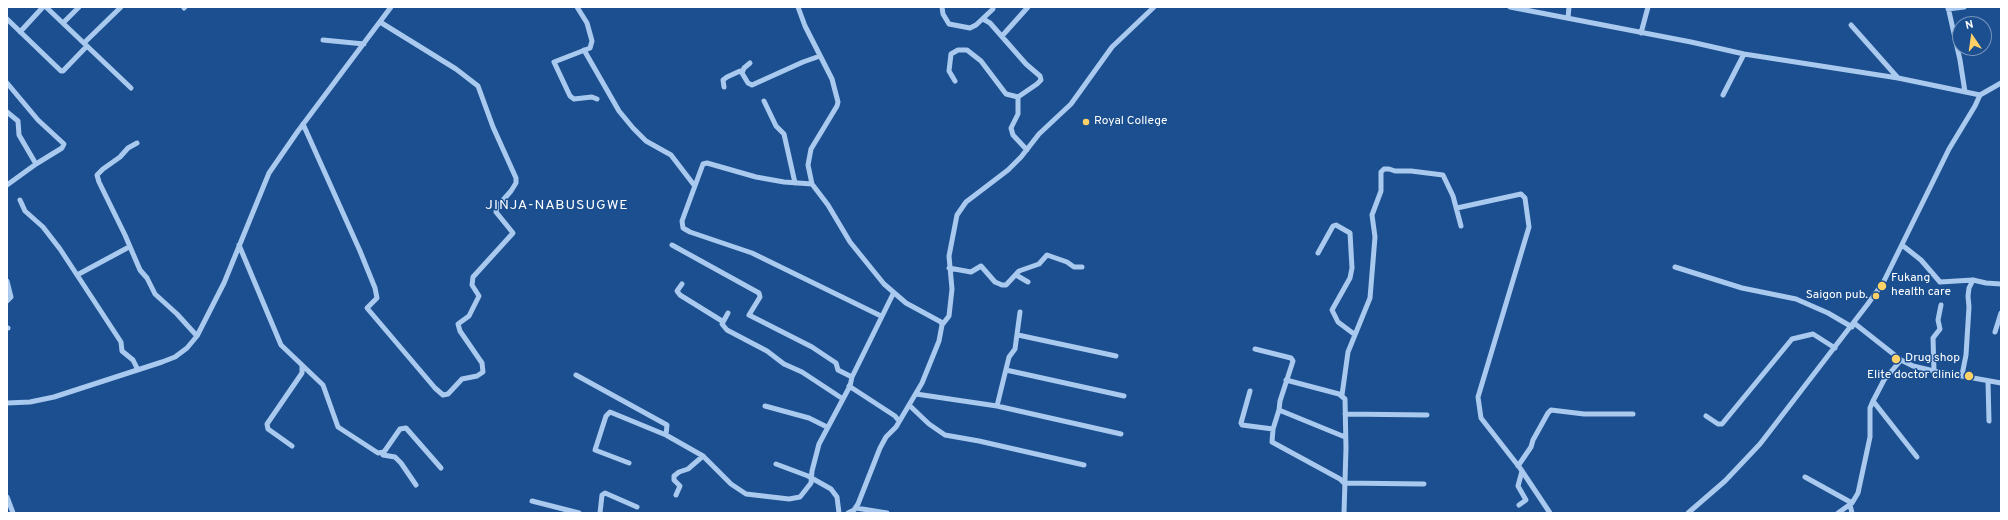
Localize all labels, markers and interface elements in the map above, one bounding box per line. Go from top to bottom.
north arrow [1952,16,1992,56]
text: N [1964,18,1975,33]
place label: Royal College [1094,115,1167,129]
marker: Royal College [1081,117,1091,127]
district label: JINJA-NABUSUGWE [485,198,629,214]
place label: Fukang health care [1891,272,1951,300]
marker: Fukang health care [1876,280,1888,292]
place label: Saigon pub. [1806,289,1868,303]
marker: Saigon pub. [1871,291,1881,301]
place label: Drug shop [1905,352,1960,366]
marker: Drug shop [1890,353,1902,365]
place label: Elite doctor clinic [1867,369,1960,383]
marker: Elite doctor clinic [1963,370,1975,382]

